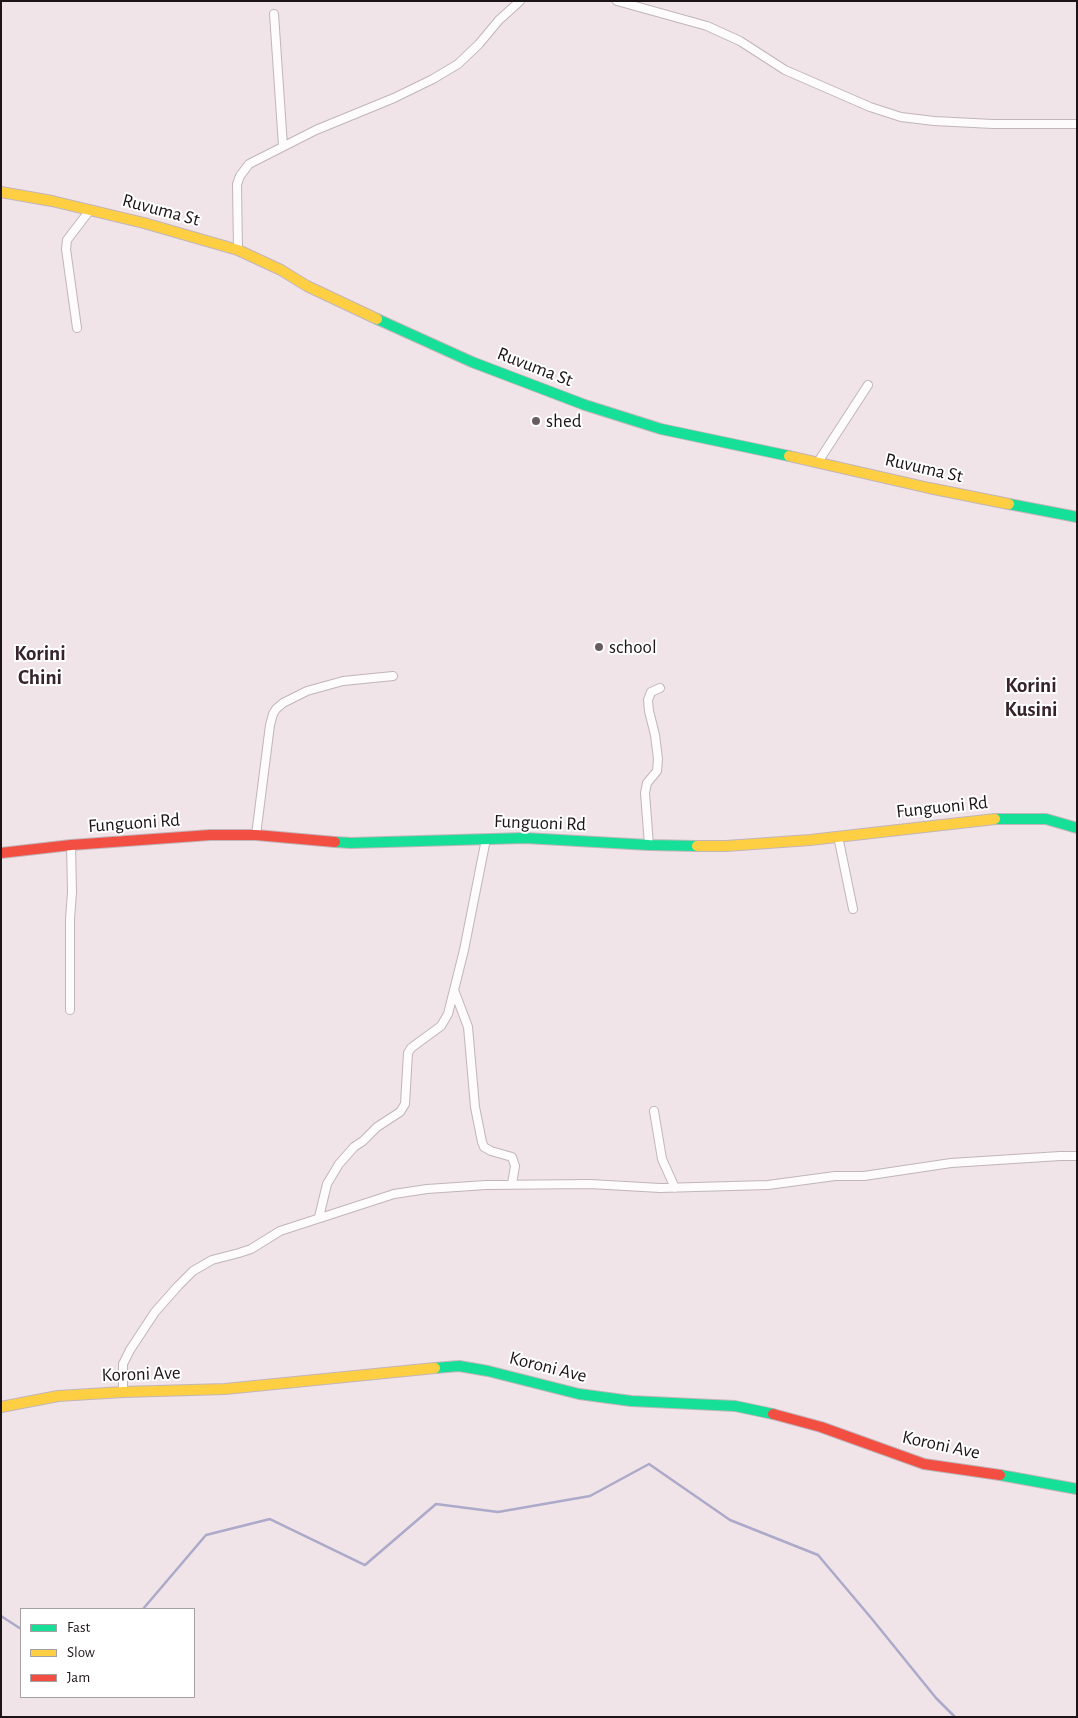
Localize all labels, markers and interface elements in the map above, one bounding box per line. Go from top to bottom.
street label: Ruvuma St [120,189,202,231]
street label: Ruvuma St [494,342,576,392]
place label: shed [546,410,582,432]
marker: shed [530,415,542,427]
street label: Ruvuma St [883,448,965,488]
place label: school [609,636,657,658]
district label: Korini Chini [14,641,66,691]
marker: school [593,641,605,653]
district label: Korini Kusini [1004,673,1058,723]
street label: Funguoni Rd [895,791,989,823]
street label: Funguoni Rd [87,808,181,838]
street label: Funguoni Rd [494,810,586,836]
street label: Koroni Ave [507,1346,589,1388]
street label: Koroni Ave [101,1361,181,1387]
street label: Koroni Ave [900,1426,982,1464]
legend [20,1608,195,1698]
text: Fast [67,1620,90,1635]
text: Slow [67,1645,95,1660]
text: Jam [67,1670,90,1685]

